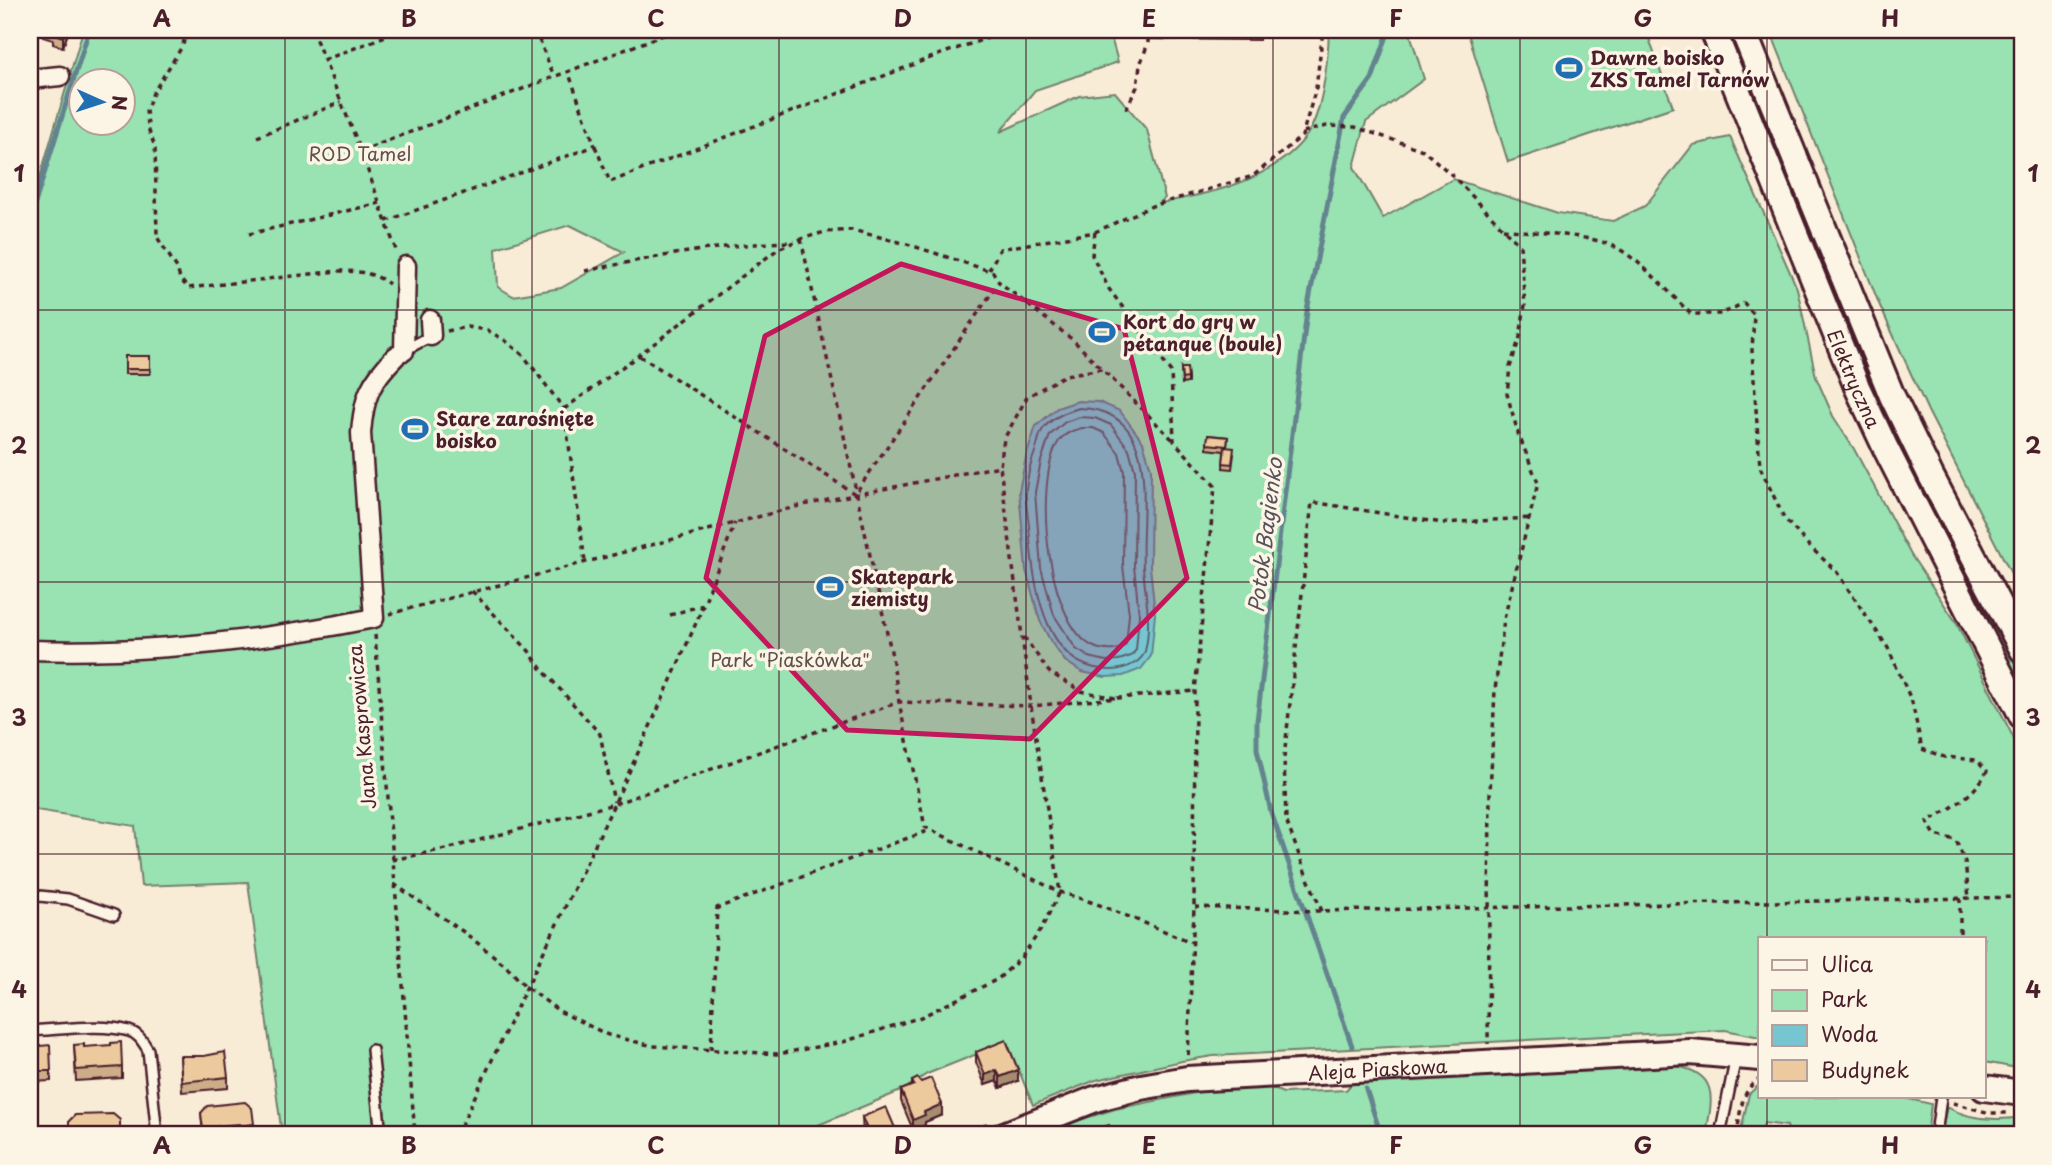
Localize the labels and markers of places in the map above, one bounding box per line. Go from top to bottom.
place label: Dawne boisko ZKS Tamel Tarnów [1590,43,1769,93]
sports icon: Dawne boisko ZKS Tamel Tarnów [1554,53,1584,83]
place label: Kort do gry w pétanque (boule) [1123,307,1282,357]
sports icon: Kort do gry w pétanque (boule) [1087,317,1117,347]
place label: Stare zarośnięte boisko [436,404,594,454]
sports icon: Stare zarośnięte boisko [400,414,430,444]
place label: Skatepark ziemisty [851,562,954,612]
sports icon: Skatepark ziemisty [815,572,845,602]

